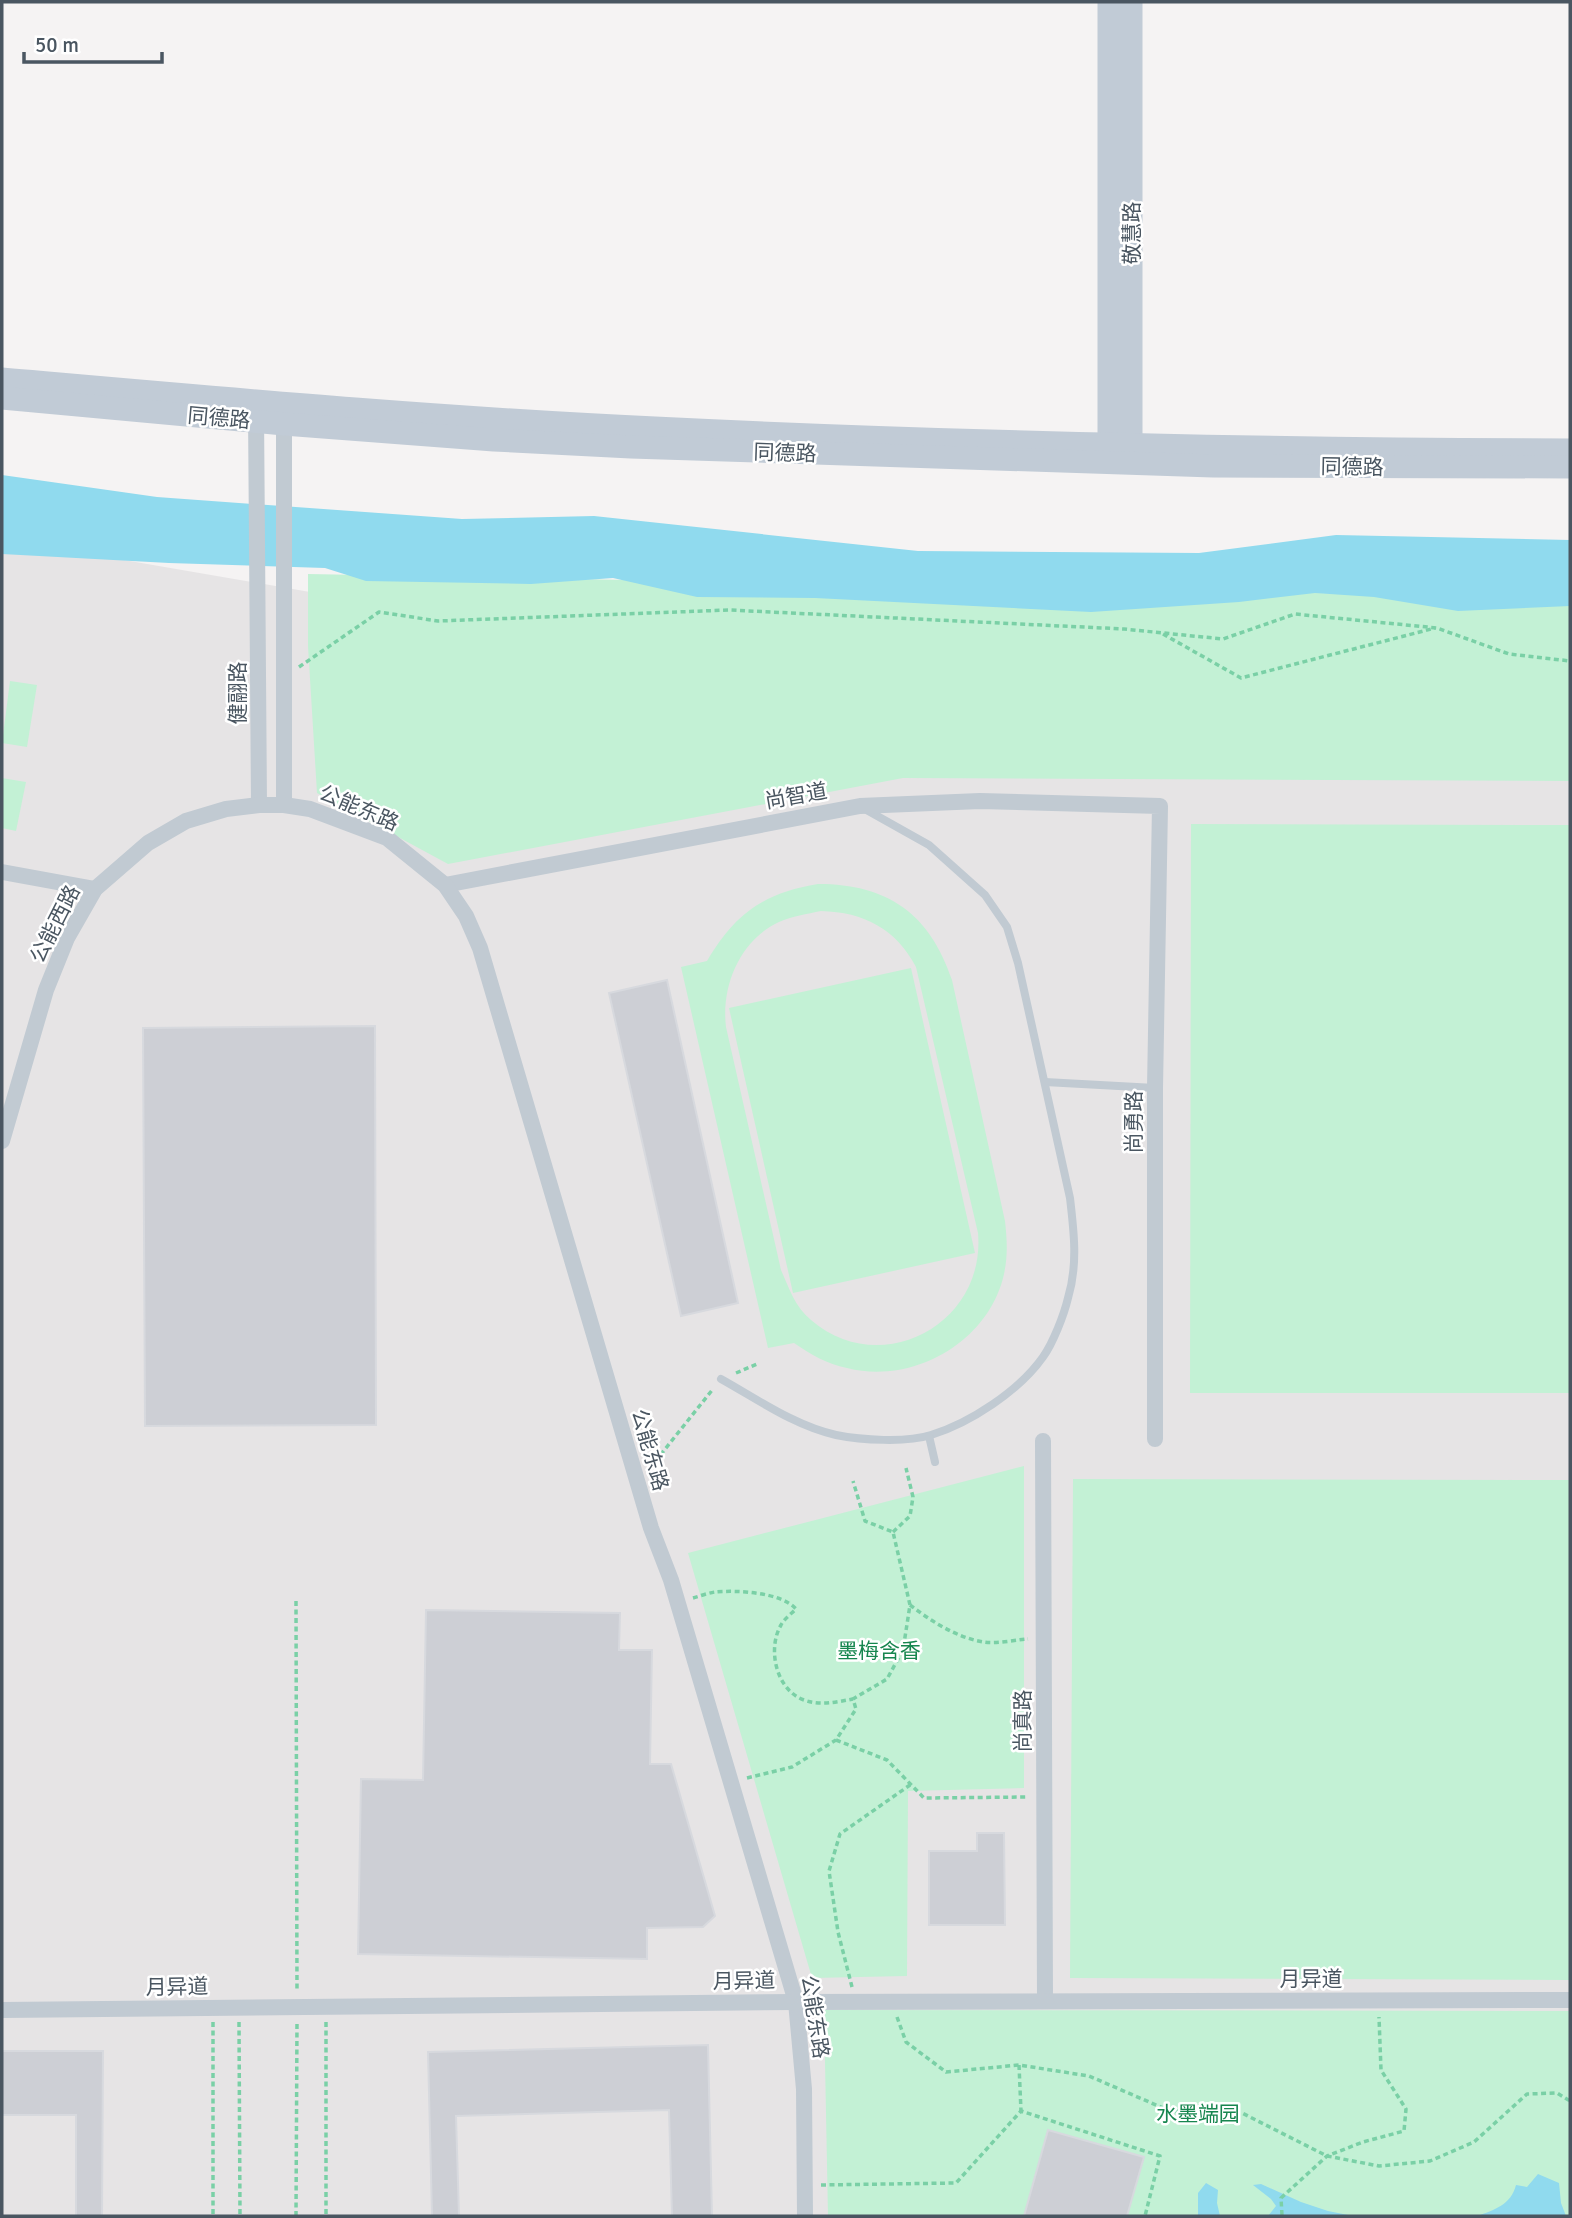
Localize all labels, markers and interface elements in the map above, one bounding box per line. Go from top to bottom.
scale bar [24,21,163,65]
text: 50 m [35,32,79,58]
street label: 敬慧路 [1119,202,1145,265]
street label: 同德路 [186,402,252,434]
street label: 同德路 [753,439,817,467]
street label: 同德路 [1320,453,1384,481]
street label: 健翮路 [225,662,251,725]
street label: 尚智道 [763,778,829,814]
street label: 公能东路 [315,780,403,836]
street label: 公能西路 [24,881,86,967]
street label: 尚勇路 [1121,1091,1147,1154]
street label: 公能东路 [626,1406,674,1494]
park label: 墨梅含香 [837,1638,921,1664]
street label: 尚真路 [1010,1690,1036,1753]
street label: 月异道 [1280,1966,1343,1992]
street label: 月异道 [712,1967,776,1995]
street label: 月异道 [145,1973,209,2001]
street label: 公能东路 [796,1973,834,2061]
park label: 水墨端园 [1156,2101,1240,2127]

